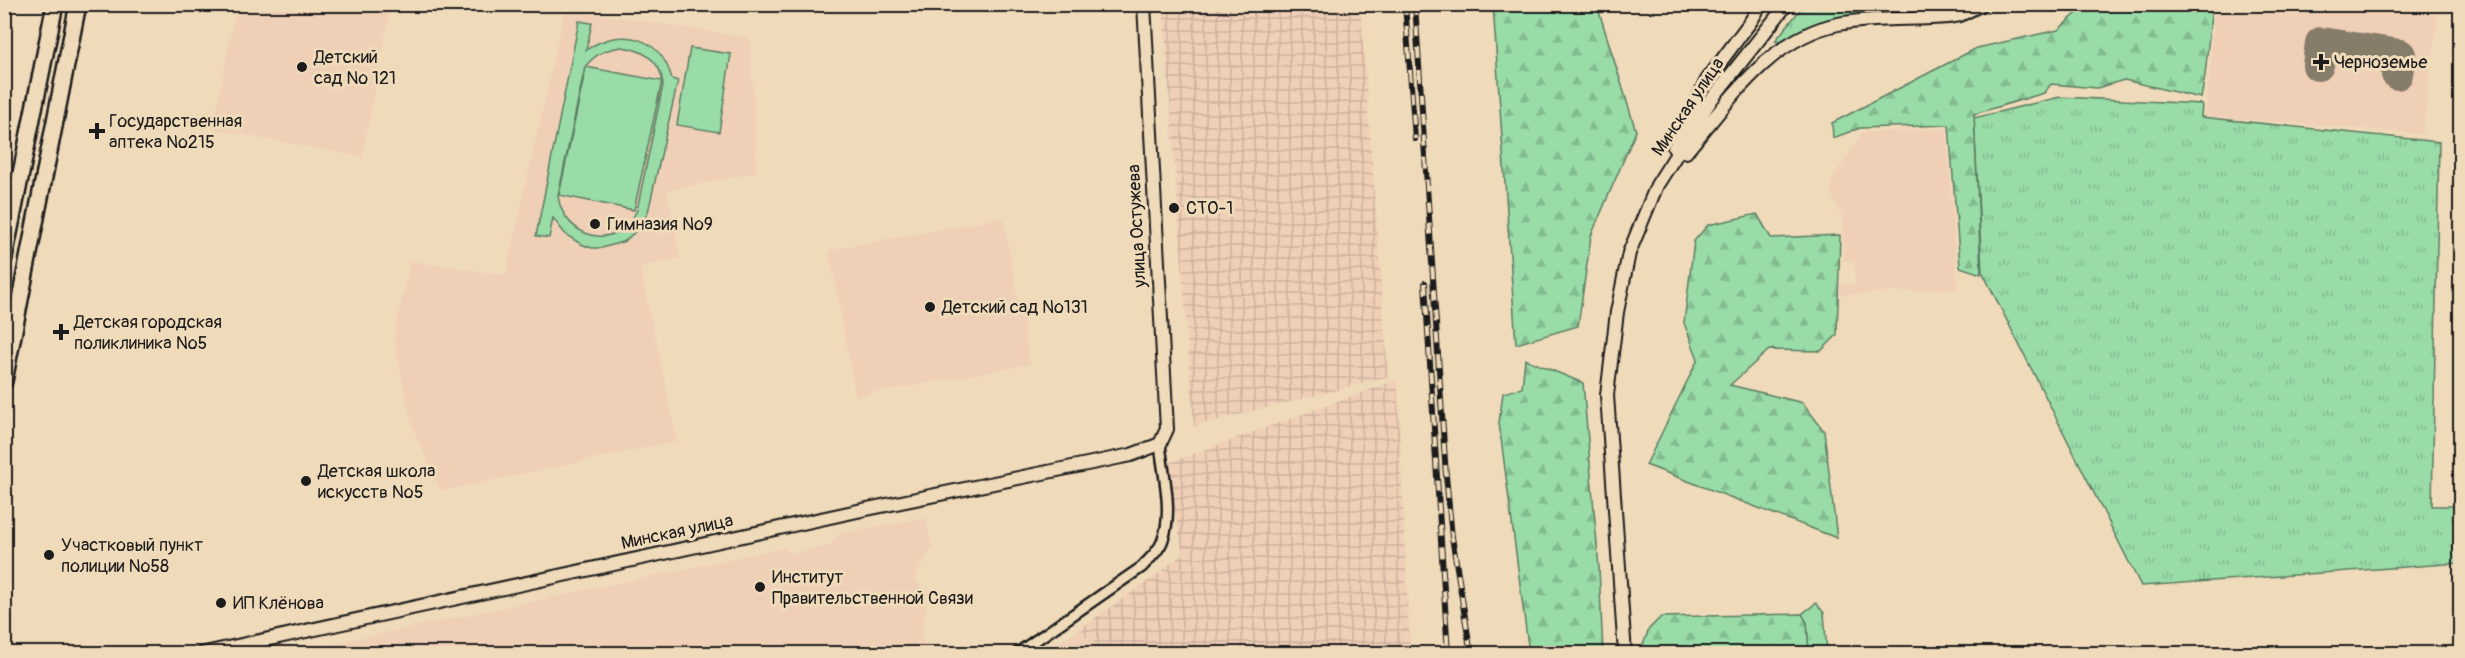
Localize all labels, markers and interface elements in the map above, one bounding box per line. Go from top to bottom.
place label: Детский сад № 121 [313,46,396,90]
place label: Черноземье [2334,51,2428,74]
street label: Минская улица [1647,53,1729,161]
marker: Черноземье [2312,53,2330,71]
marker: Детский сад № 121 [295,60,309,74]
place label: Государственная аптека №215 [109,110,242,154]
marker: Государственная аптека №215 [90,124,104,138]
street label: улица Остужева [1122,164,1152,289]
place label: СТО-1 [1186,197,1233,220]
marker: СТО-1 [1167,201,1181,215]
place label: Гимназия №9 [607,213,713,236]
marker: Гимназия №9 [588,217,602,231]
place label: Детский сад №131 [941,296,1088,319]
marker: Детский сад №131 [923,300,937,314]
place label: Детская городская поликлиника №5 [73,311,222,355]
marker: Детская городская поликлиника №5 [52,323,70,341]
place label: Детская школа искусств №5 [317,460,435,504]
marker: Детская школа искусств №5 [299,474,313,488]
street label: Минская улица [619,509,735,555]
place label: Участковый пункт полиции №58 [61,534,203,578]
marker: Участковый пункт полиции №58 [42,548,56,562]
place label: Институт Правительственной Связи [772,566,973,610]
marker: Институт Правительственной Связи [753,580,767,594]
place label: ИП Клёнова [233,592,324,615]
marker: ИП Клёнова [214,596,228,610]

